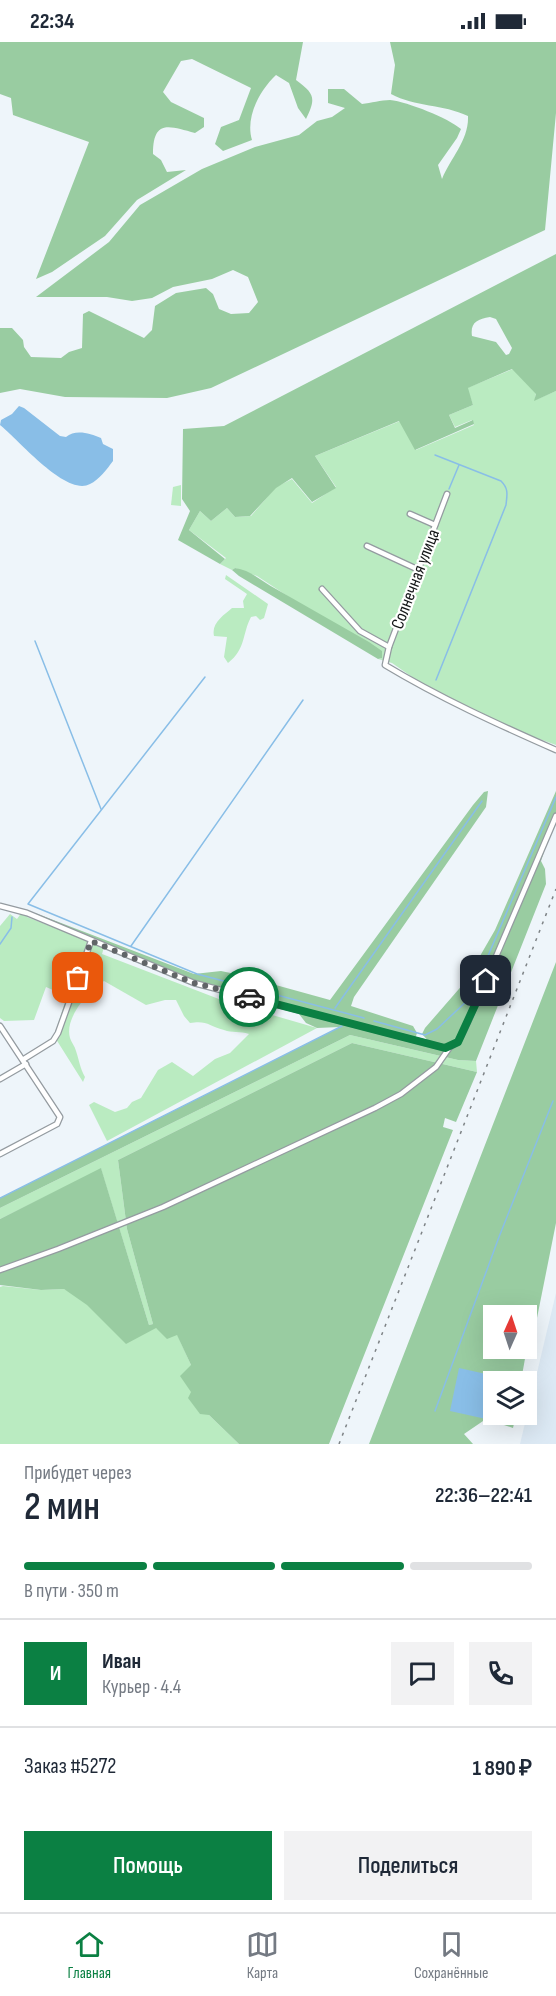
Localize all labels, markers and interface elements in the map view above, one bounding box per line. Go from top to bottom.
text: 22:34 [30,8,74,35]
street label: Солнечная улица [387,526,444,632]
pin [52,952,103,1003]
pin [460,955,511,1006]
icon: bag [61,961,94,994]
icon: home [469,964,502,997]
courier [219,967,279,1027]
icon: car [233,981,266,1014]
north arrow [483,1305,537,1359]
map controls [483,1305,537,1425]
button: layers [483,1371,537,1425]
text: Прибудет через [24,1461,132,1485]
text: 22:36–22:41 [435,1482,532,1509]
text: 2 мин [24,1484,100,1531]
text: В пути · 350 m [24,1579,119,1603]
button: chat [391,1642,454,1705]
button: phone [469,1642,532,1705]
text: Иван [102,1648,141,1675]
text: И [50,1660,61,1687]
text: Курьер · 4.4 [102,1675,181,1699]
text: Заказ #5272 [24,1753,116,1780]
text: 1 890 ₽ [472,1755,532,1782]
button: Помощь [24,1831,272,1900]
button: Поделиться [284,1831,532,1900]
tab: Главная [67,1928,111,1983]
tab: Карта [246,1928,279,1983]
tab: Сохранённые [414,1928,489,1983]

